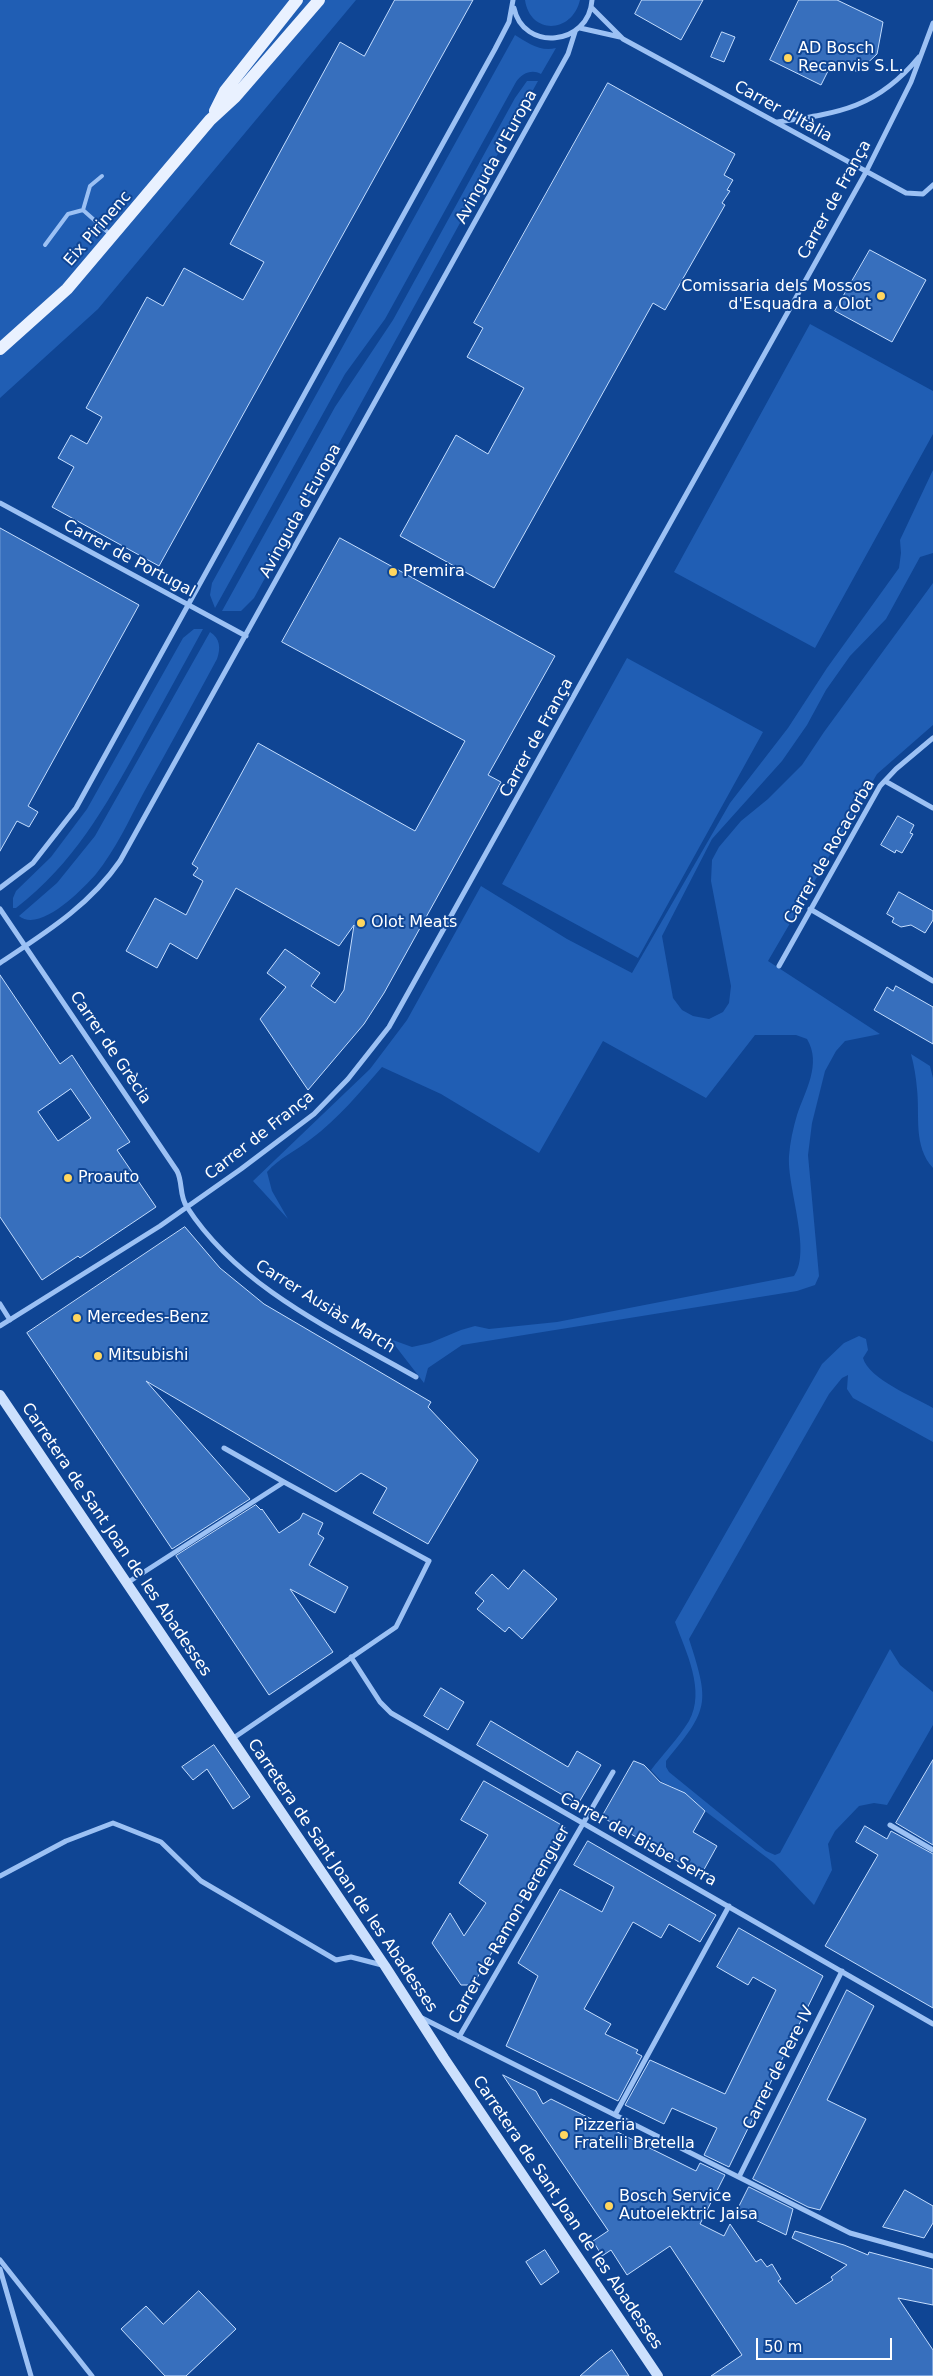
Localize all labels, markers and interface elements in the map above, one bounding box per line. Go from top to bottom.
place label: AD Bosch Recanvis S.L. [798,39,904,77]
marker: AD Bosch Recanvis S.L. [782,52,794,64]
street label: Carrer d'Itàlia [731,77,835,147]
street label: Avinguda d'Europa [452,87,542,227]
street label: Carrer de França [794,137,876,263]
street label: Eix Pirinenc [60,188,136,270]
place label: Comissaria dels Mossos d'Esquadra a Olot [681,277,871,315]
marker: Comissaria dels Mossos d'Esquadra a Olot [875,290,887,302]
street label: Avinguda d'Europa [256,441,346,581]
street label: Carrer de Portugal [60,516,198,602]
place label: Premira [403,562,465,582]
marker: Premira [387,566,399,578]
street label: Carrer de França [496,675,578,801]
street label: Carrer de Rocacorba [781,776,879,928]
place label: Olot Meats [371,913,457,933]
marker: Olot Meats [355,917,367,929]
street label: Carrer de Grècia [65,988,155,1108]
street label: Carrer de França [202,1087,318,1185]
place label: Proauto [78,1168,139,1188]
marker: Proauto [62,1172,74,1184]
street label: Carrer Ausiàs March [252,1256,398,1358]
place label: Mercedes-Benz [87,1308,208,1328]
marker: Mercedes-Benz [71,1312,83,1324]
place label: Mitsubishi [108,1346,189,1366]
marker: Mitsubishi [92,1350,104,1362]
street label: Carretera de Sant Joan de les Abadesses [17,1400,215,1680]
street label: Carretera de Sant Joan de les Abadesses [243,1736,441,2016]
street label: Carrer del Bisbe Serra [556,1789,720,1891]
street label: Carrer de Ramon Berenguer [445,1823,575,2027]
street label: Carrer de Pere IV [740,2003,818,2133]
street label: Carretera de Sant Joan de les Abadesses [468,2073,666,2353]
place label: Pizzeria Fratelli Bretella [574,2116,695,2154]
marker: Pizzeria Fratelli Bretella [558,2129,570,2141]
place label: Bosch Service Autoelektric Jaisa [619,2187,758,2225]
marker: Bosch Service Autoelektric Jaisa [603,2200,615,2212]
scale bar [758,2328,894,2360]
text: 50 m [764,2338,802,2356]

